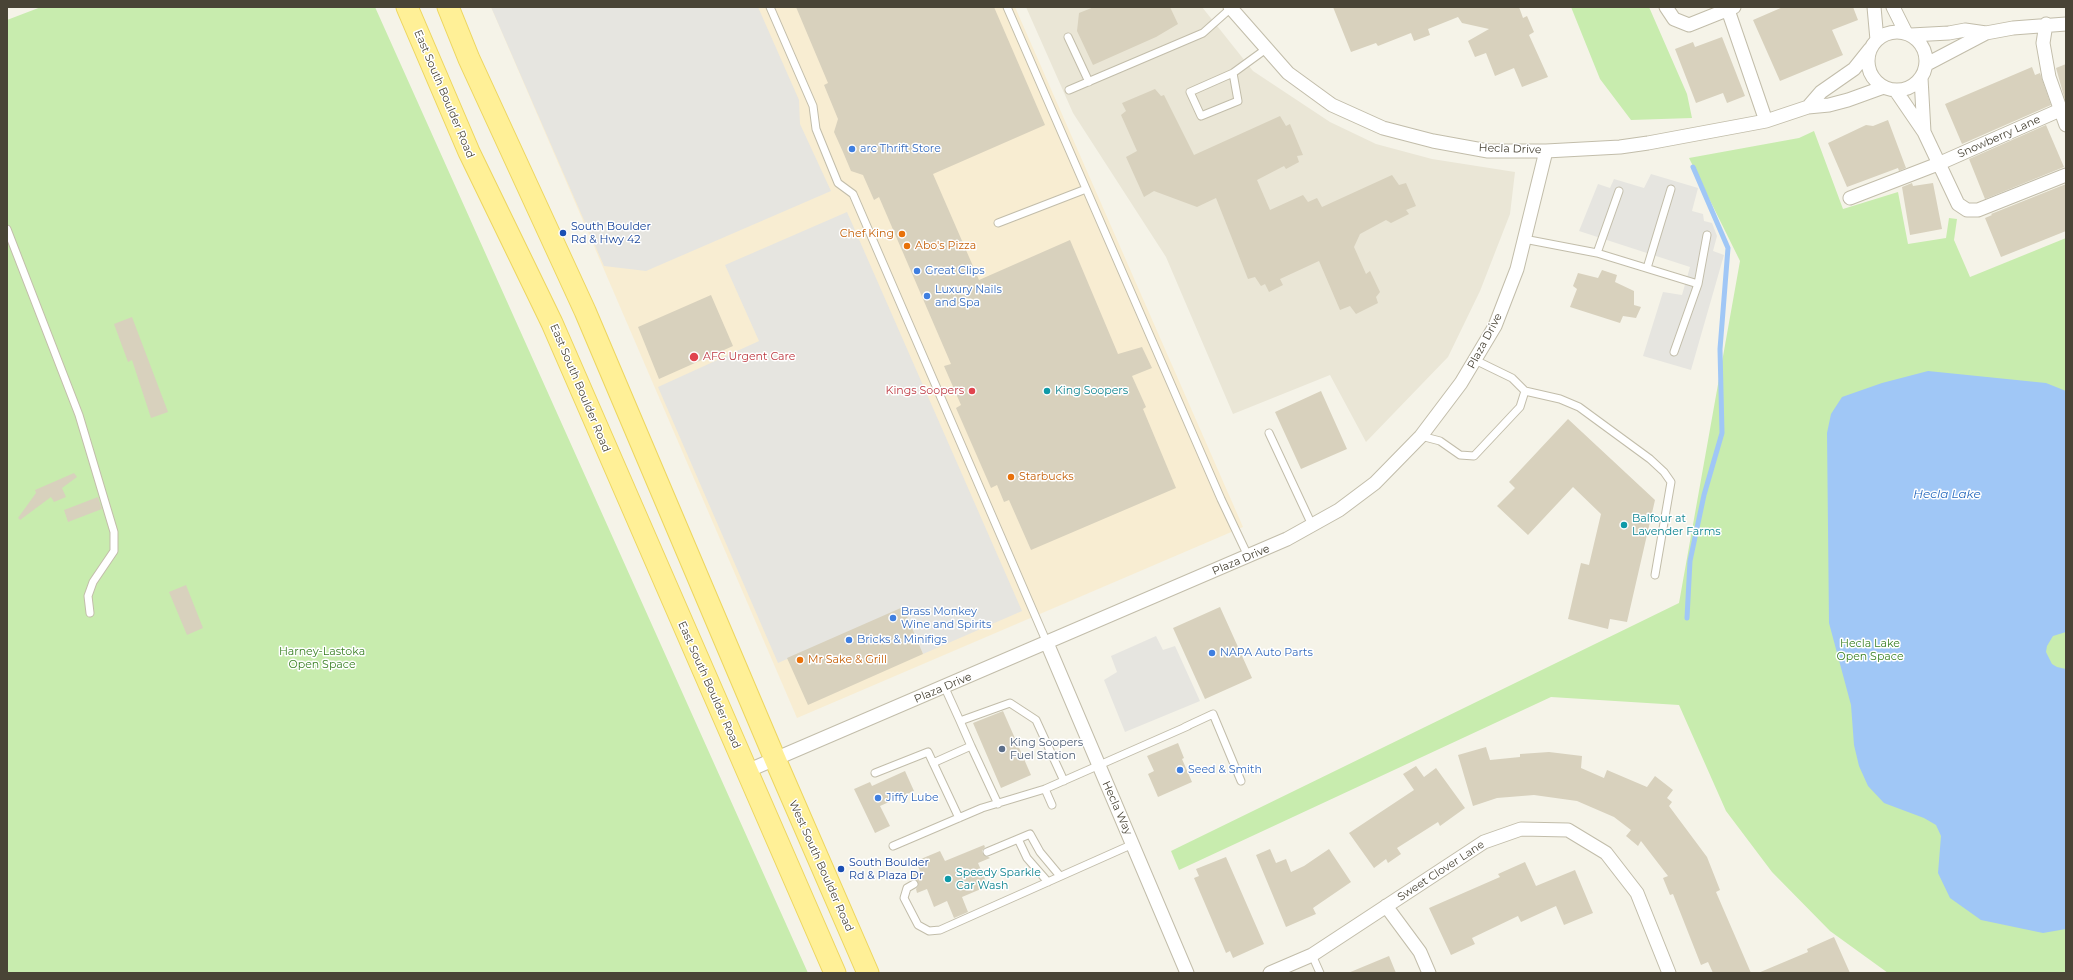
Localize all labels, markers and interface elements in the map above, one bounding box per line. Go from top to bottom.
street label: East South Boulder Road [411,28,477,160]
street label: Snowberry Lane [1956,113,2042,161]
street label: Hecla Drive [1478,141,1542,157]
place label: arc Thrift Store [860,142,941,156]
marker: arc Thrift Store [847,144,857,154]
place label: South Boulder Rd & Hwy 42 [571,220,651,246]
place label: Chef King [840,227,894,241]
marker: South Boulder Rd & Hwy 42 [558,228,568,238]
marker: Chef King [897,229,907,239]
place label: Abo's Pizza [915,239,976,253]
marker: Abo's Pizza [902,241,912,251]
place label: Great Clips [925,264,985,278]
marker: Great Clips [912,266,922,276]
place label: Luxury Nails and Spa [935,283,1002,309]
marker: Luxury Nails and Spa [922,291,932,301]
street label: Plaza Drive [1465,311,1505,371]
street label: East South Boulder Road [547,322,613,454]
place label: AFC Urgent Care [703,350,795,364]
marker: AFC Urgent Care [688,351,700,363]
place label: Kings Soopers [886,384,964,398]
place label: King Soopers [1055,384,1128,398]
marker: Kings Soopers [967,386,977,396]
marker: King Soopers [1042,386,1052,396]
place label: Starbucks [1019,470,1074,484]
marker: Starbucks [1006,472,1016,482]
water label: Hecla Lake [1913,487,1981,501]
place label: Balfour at Lavender Farms [1632,512,1721,538]
marker: Balfour at Lavender Farms [1619,520,1629,530]
street label: Plaza Drive [1210,542,1272,578]
place label: Brass Monkey Wine and Spirits [901,605,991,631]
marker: Brass Monkey Wine and Spirits [888,613,898,623]
street label: East South Boulder Road [675,619,743,751]
place label: Bricks & Minifigs [857,633,947,647]
marker: Bricks & Minifigs [844,635,854,645]
park label: Hecla Lake Open Space [1836,637,1904,663]
park label: Harney-Lastoka Open Space [279,645,365,671]
place label: NAPA Auto Parts [1220,646,1313,660]
marker: NAPA Auto Parts [1207,648,1217,658]
place label: Mr Sake & Grill [808,653,887,667]
marker: Mr Sake & Grill [795,655,805,665]
street label: Plaza Drive [912,670,974,706]
place label: King Soopers Fuel Station [1010,736,1083,762]
marker: King Soopers Fuel Station [997,744,1007,754]
place label: Seed & Smith [1188,763,1262,777]
marker: Seed & Smith [1175,765,1185,775]
street label: Hecla Way [1099,779,1135,837]
place label: Jiffy Lube [886,791,939,805]
marker: Jiffy Lube [873,793,883,803]
street label: West South Boulder Road [786,798,856,934]
street label: Sweet Clover Lane [1395,838,1487,904]
place label: South Boulder Rd & Plaza Dr [849,856,929,882]
marker: South Boulder Rd & Plaza Dr [836,864,846,874]
place label: Speedy Sparkle Car Wash [956,866,1041,892]
marker: Speedy Sparkle Car Wash [943,874,953,884]

